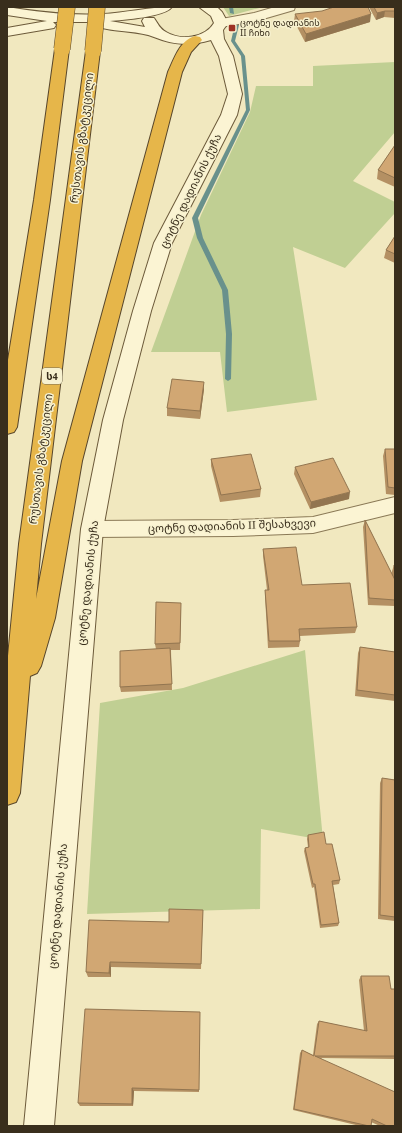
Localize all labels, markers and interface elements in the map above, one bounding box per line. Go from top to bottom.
place label: ცოტნე დადიანის II ჩიხი [240,17,320,39]
marker: ცოტნე დადიანის II ჩიხი [227,23,237,33]
street label: რუსთავის გზატკეცილი [67,72,97,204]
street label: ცოტნე დადიანის ქუჩა [157,131,225,251]
road number: ს4 [42,368,62,384]
street label: რუსთავის გზატკეცილი [26,393,56,525]
street label: ცოტნე დადიანის II შესახვევი [148,516,316,536]
street label: ცოტნე დადიანის ქუჩა [74,520,102,646]
street label: ცოტნე დადიანის ქუჩა [45,843,71,969]

